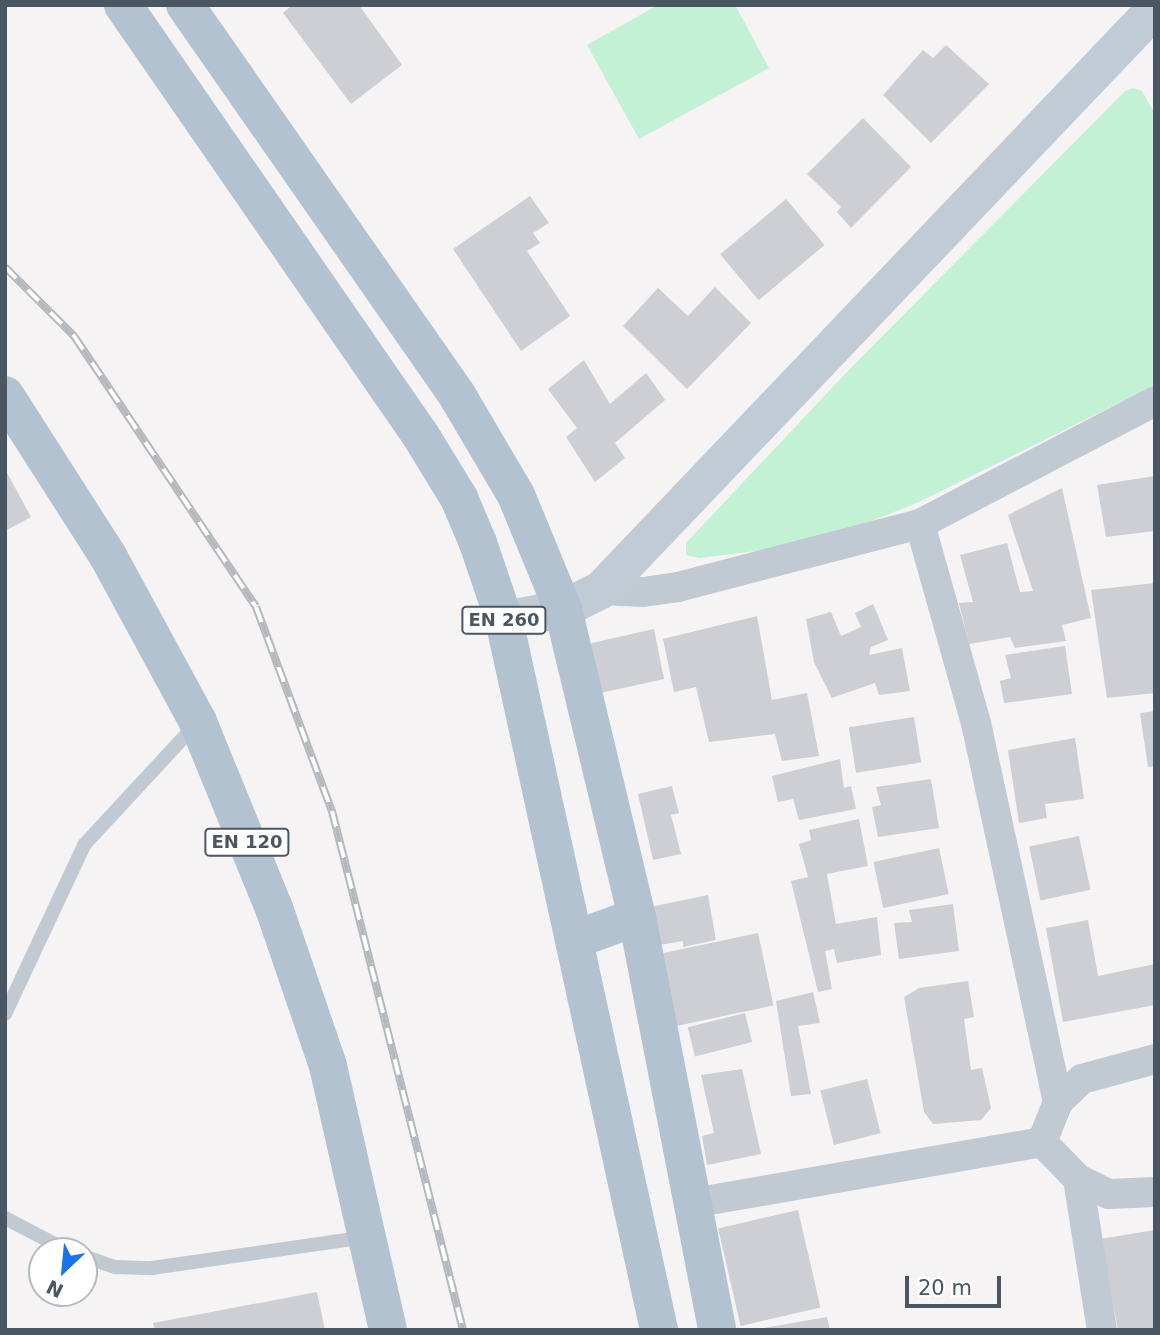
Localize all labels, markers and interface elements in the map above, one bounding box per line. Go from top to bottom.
road number: EN 260 [460,606,548,634]
road number: EN 120 [203,828,291,856]
north arrow [28,1237,98,1307]
scale bar [908,1262,1004,1306]
text: N [43,1276,67,1302]
text: 20 m [918,1276,972,1300]

